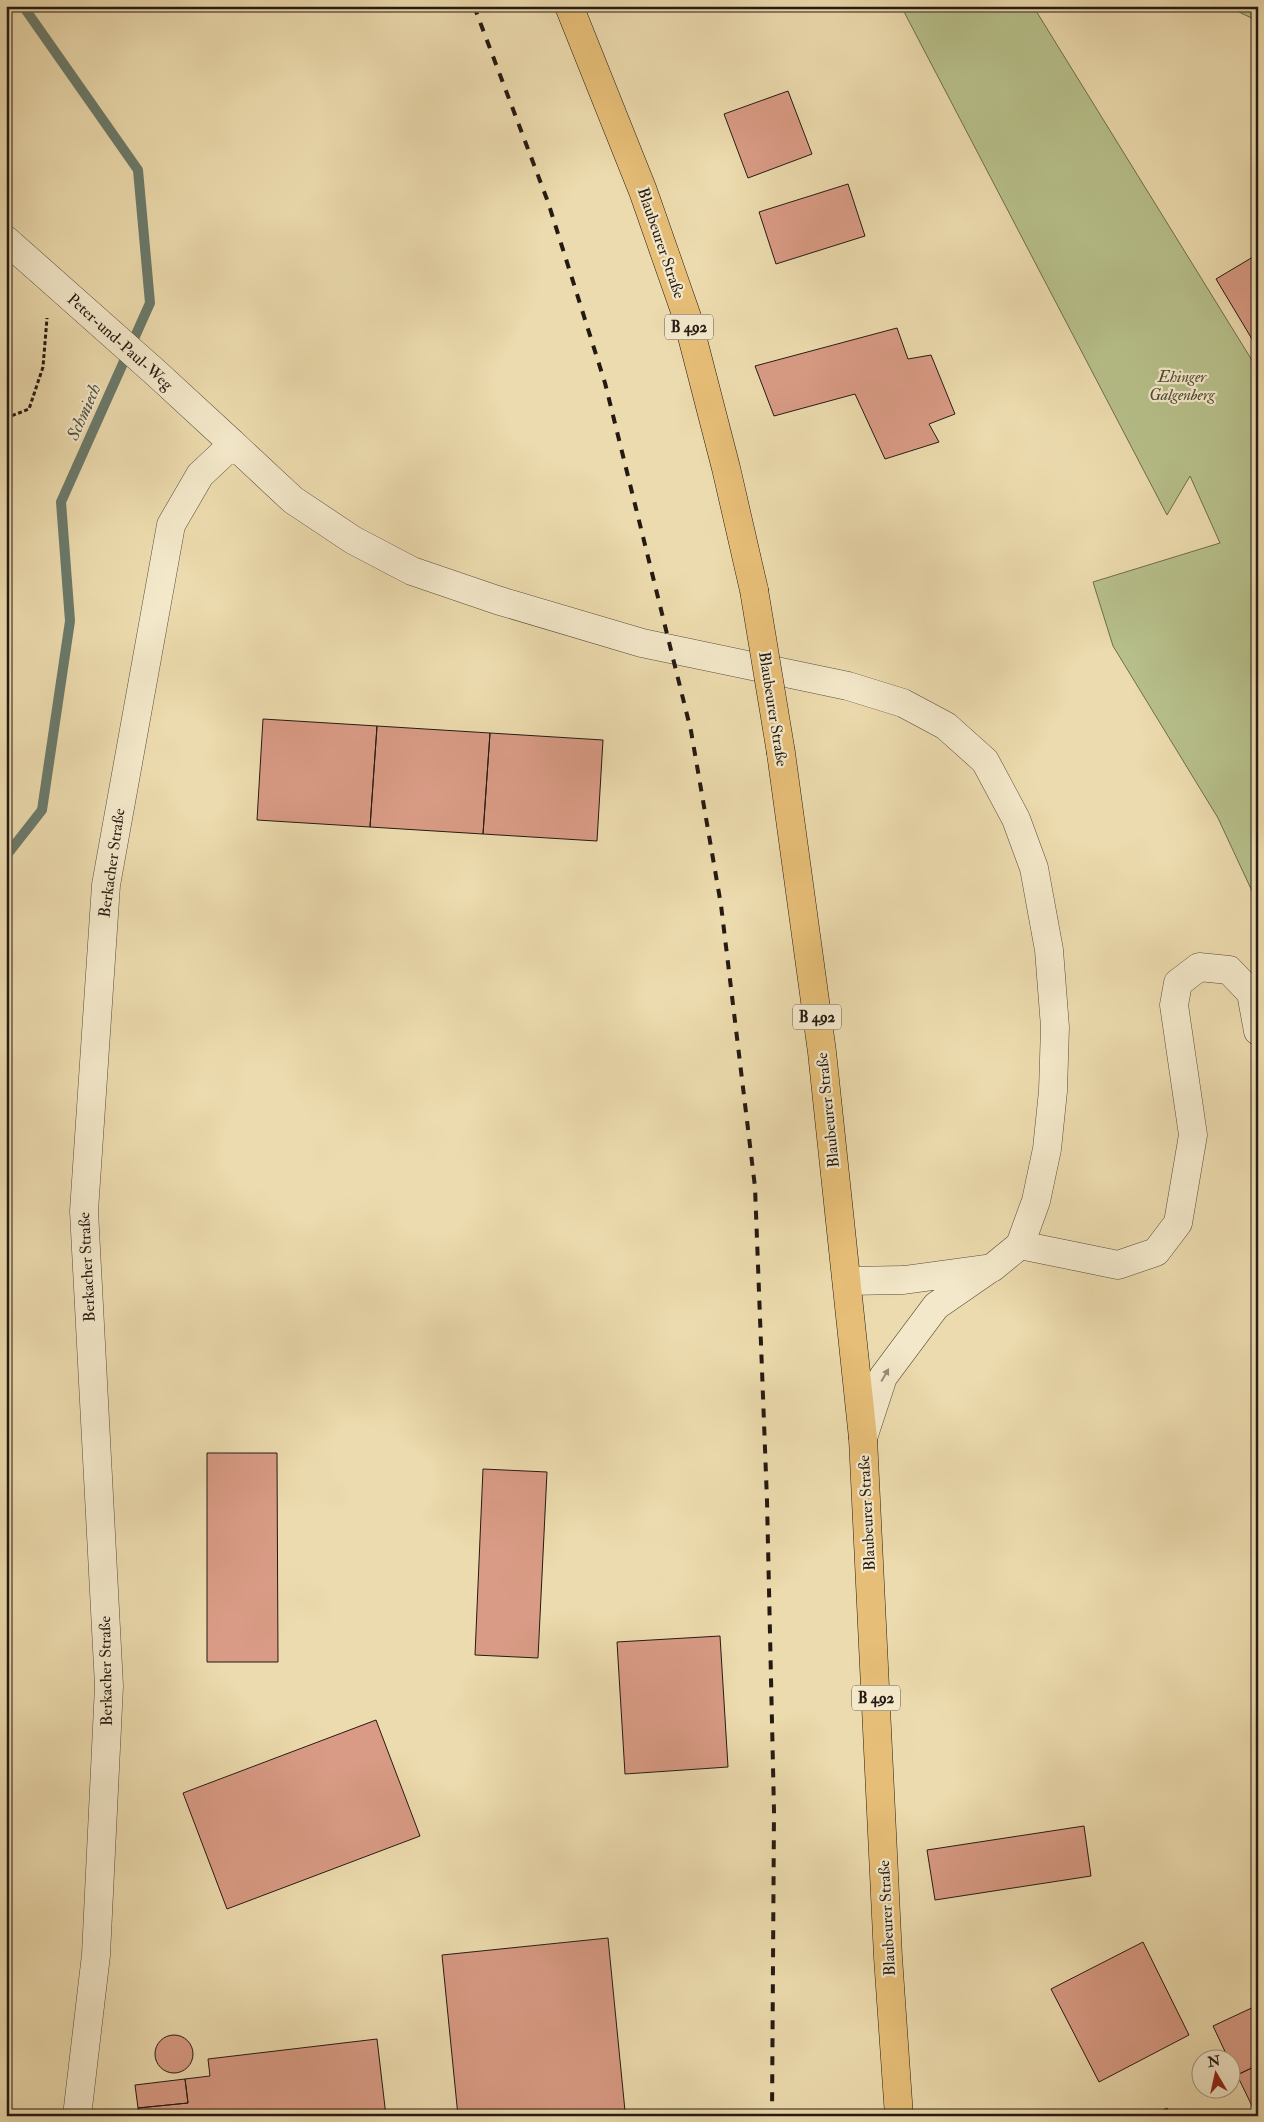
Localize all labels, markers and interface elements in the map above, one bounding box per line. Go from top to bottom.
street label: Blaubeurer Straße [633,185,689,301]
street label: Peter-und-Paul-Weg [63,289,178,396]
road number: B 492 [665,314,713,340]
park label: Ehinger Galgenberg [1149,367,1216,405]
water label: Schmiech [61,380,107,445]
street label: Blaubeurer Straße [754,650,792,768]
street label: Berkacher Straße [94,807,130,919]
road number: B 492 [793,1004,841,1030]
street label: Blaubeurer Straße [812,1051,844,1169]
street label: Berkacher Straße [74,1211,100,1322]
one-way arrow [881,1368,889,1383]
street label: Blaubeurer Straße [854,1454,880,1571]
street label: Berkacher Straße [95,1616,117,1726]
road number: B 492 [852,1686,900,1710]
street label: Blaubeurer Straße [874,1859,900,1976]
north arrow [1192,2050,1242,2100]
text: N [1206,2052,1222,2071]

